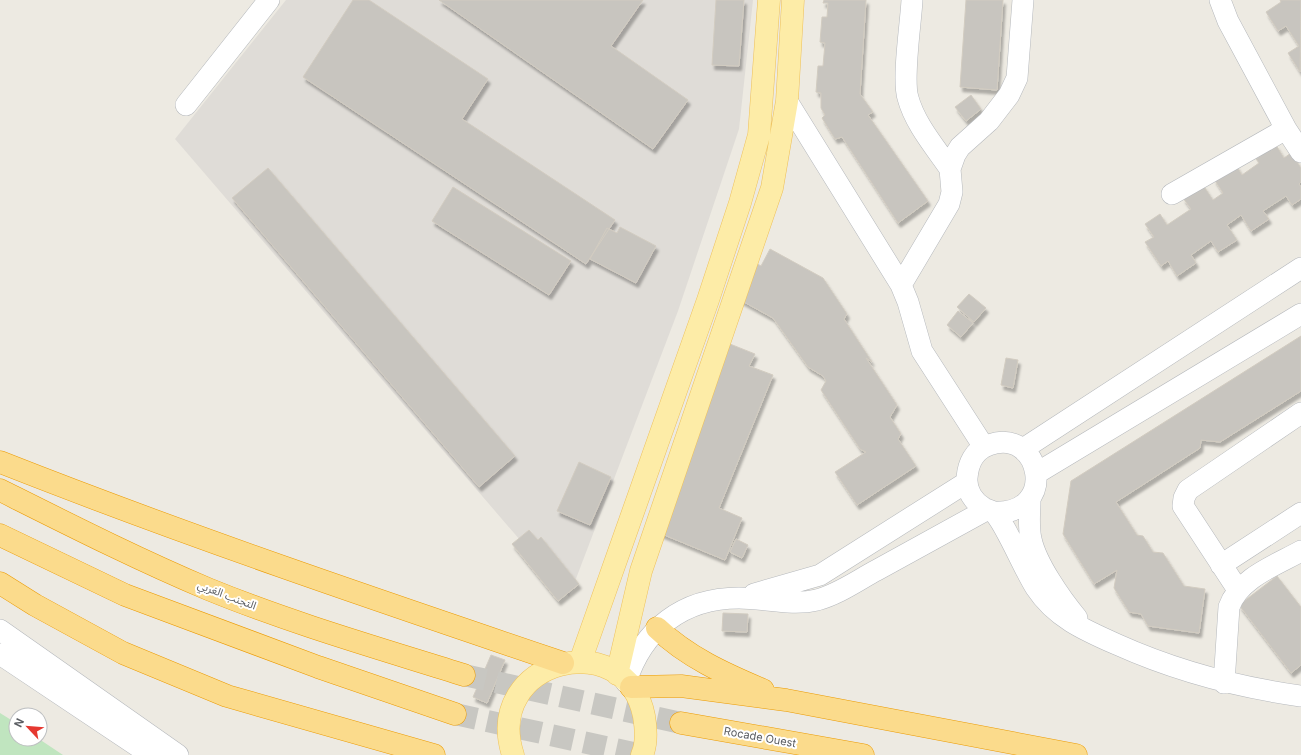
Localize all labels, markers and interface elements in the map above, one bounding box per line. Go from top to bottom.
street label: التجنب الغربي [195,577,258,615]
north arrow [8,707,48,747]
text: N [11,716,27,729]
street label: Rocade Ouest [723,724,798,750]

